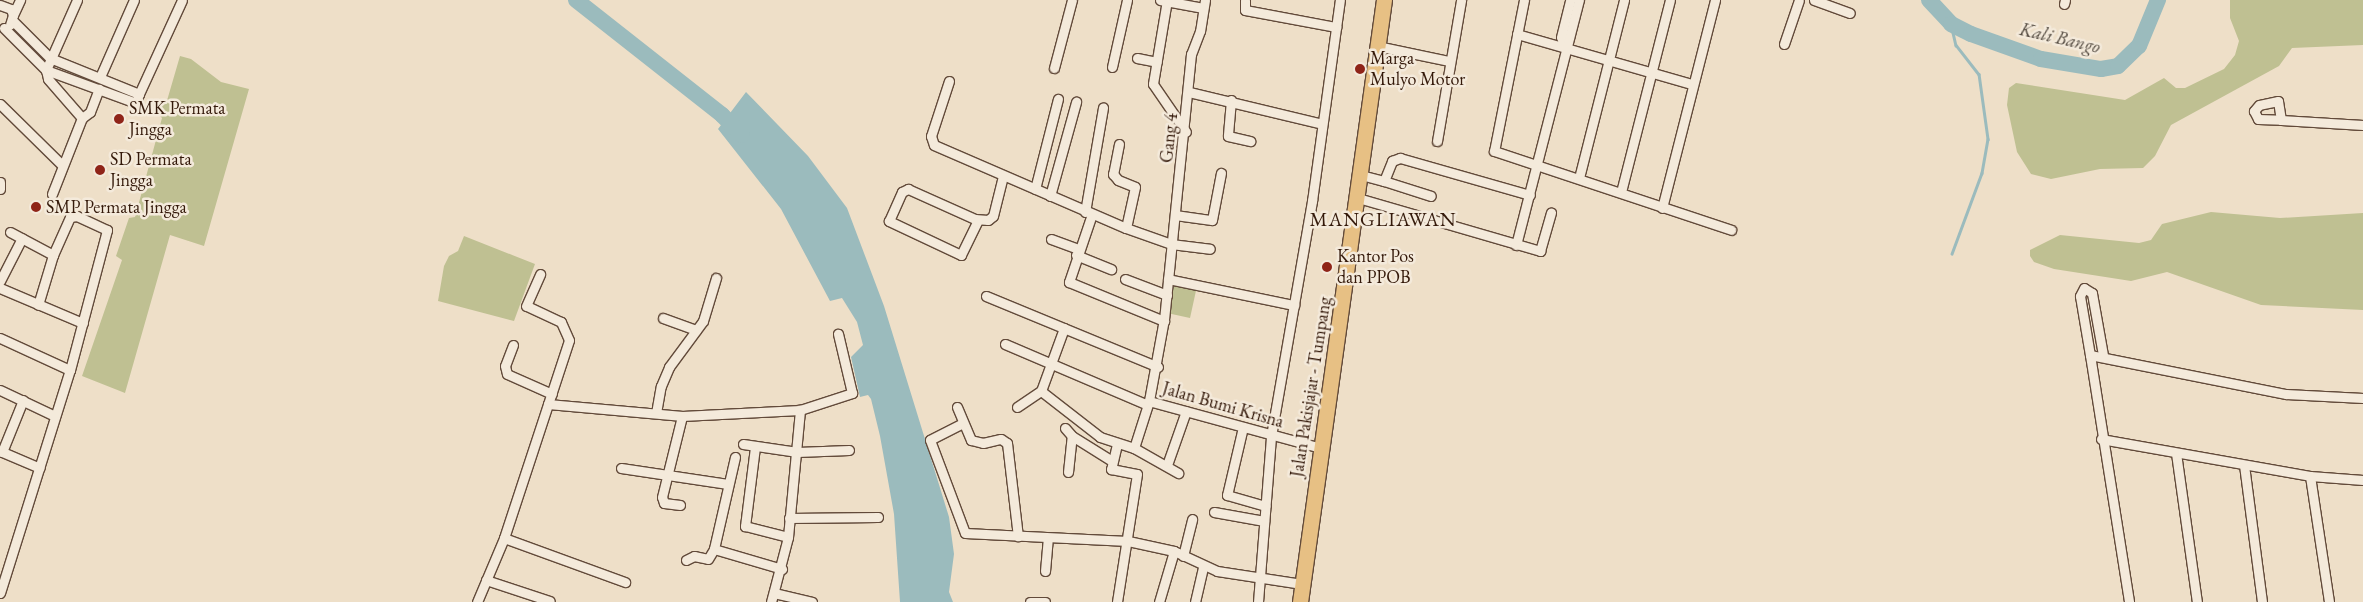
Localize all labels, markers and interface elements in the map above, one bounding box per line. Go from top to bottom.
water label: Kali Bango [2017,18,2103,58]
place label: Marga Mulyo Motor [1370,48,1465,90]
marker: Marga Mulyo Motor [1354,63,1366,75]
place label: SMK Permata Jingga [129,98,226,140]
street label: Gang 4 [1156,112,1182,164]
marker: SMK Permata Jingga [113,113,125,125]
place label: SD Permata Jingga [110,149,192,192]
marker: SD Permata Jingga [94,164,106,176]
place label: SMP Permata Jingga [46,196,187,218]
marker: SMP Permata Jingga [30,201,42,213]
district label: MANGLIAWAN [1308,207,1458,231]
place label: Kantor Pos dan PPOB [1337,246,1414,288]
marker: Kantor Pos dan PPOB [1321,261,1333,273]
street label: Jalan Pakisjajar - Tumpang [1286,295,1336,479]
street label: Jalan Bumi Krisna [1160,377,1286,433]

